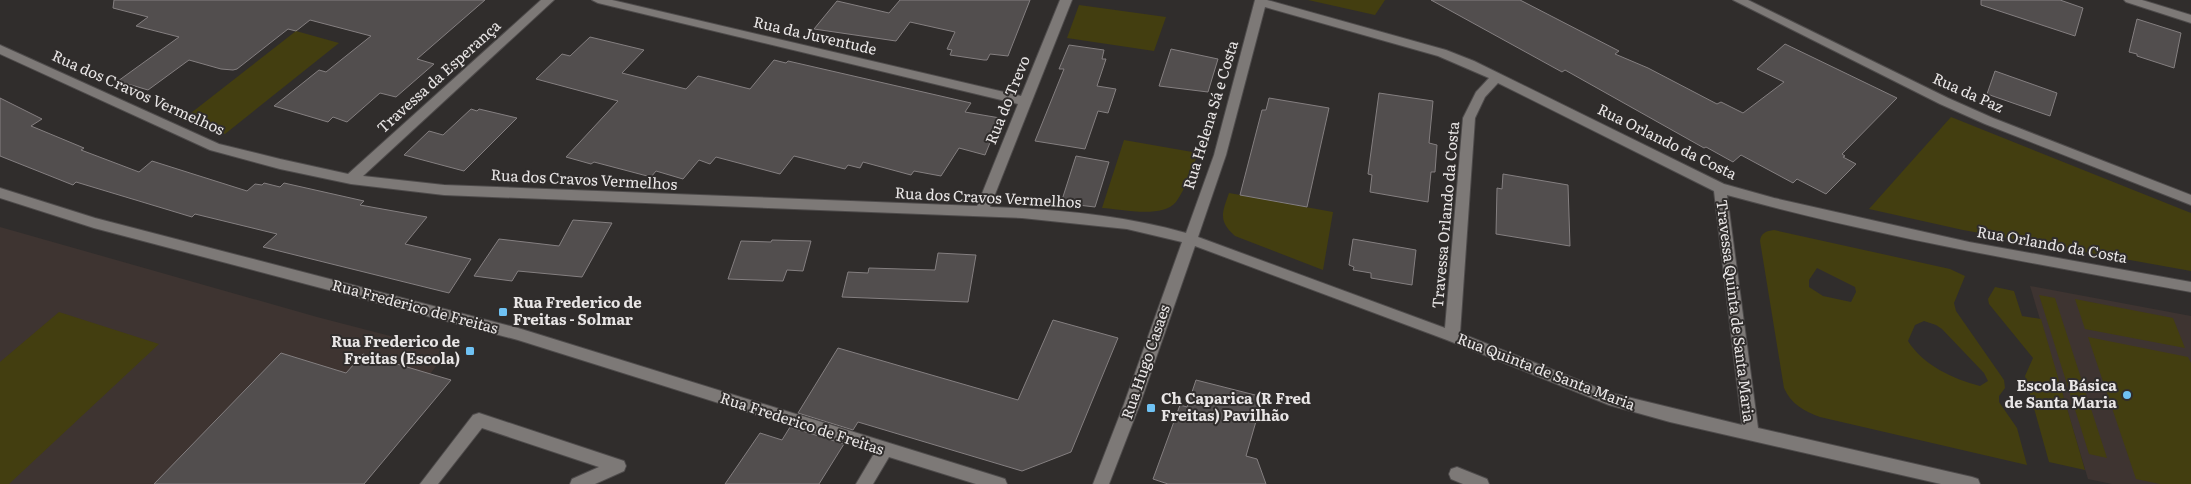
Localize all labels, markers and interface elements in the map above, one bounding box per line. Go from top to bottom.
street label: Rua da Juventude [751,9,879,60]
street label: Travessa da Esperança [371,13,506,138]
street label: Rua Helena Sá e Costa [1176,36,1243,192]
street label: Rua dos Cravos Vermelhos [49,43,229,140]
street label: Rua do Trevo [978,51,1035,147]
street label: Rua da Paz [1929,66,2008,117]
street label: Rua Orlando da Costa [1594,97,1742,185]
street label: Travessa Orlando da Costa [1425,119,1464,309]
street label: Rua dos Cravos Vermelhos [490,162,678,195]
street label: Rua dos Cravos Vermelhos [894,180,1082,213]
street label: Travessa Quinta de Santa Maria [1711,198,1762,424]
street label: Rua Orlando da Costa [1975,219,2130,268]
street label: Rua Frederico de Freitas [330,272,501,339]
place label: Rua Frederico de Freitas - Solmar [513,290,642,330]
street label: Rua Hugo Casaes [1114,301,1175,422]
marker: Rua Frederico de Freitas - Solmar [497,306,509,318]
street label: Rua Quinta de Santa Maria [1454,326,1640,416]
place label: Rua Frederico de Freitas (Escola) [331,329,460,369]
marker: Rua Frederico de Freitas (Escola) [464,345,476,357]
place label: Escola Básica de Santa Maria [2005,373,2117,413]
street label: Rua Frederico de Freitas [718,385,888,460]
place label: Ch Caparica (R Fred Freitas) Pavilhão [1161,386,1311,426]
marker: Escola Básica de Santa Maria [2121,389,2133,401]
marker: Ch Caparica (R Fred Freitas) Pavilhão [1145,402,1157,414]

